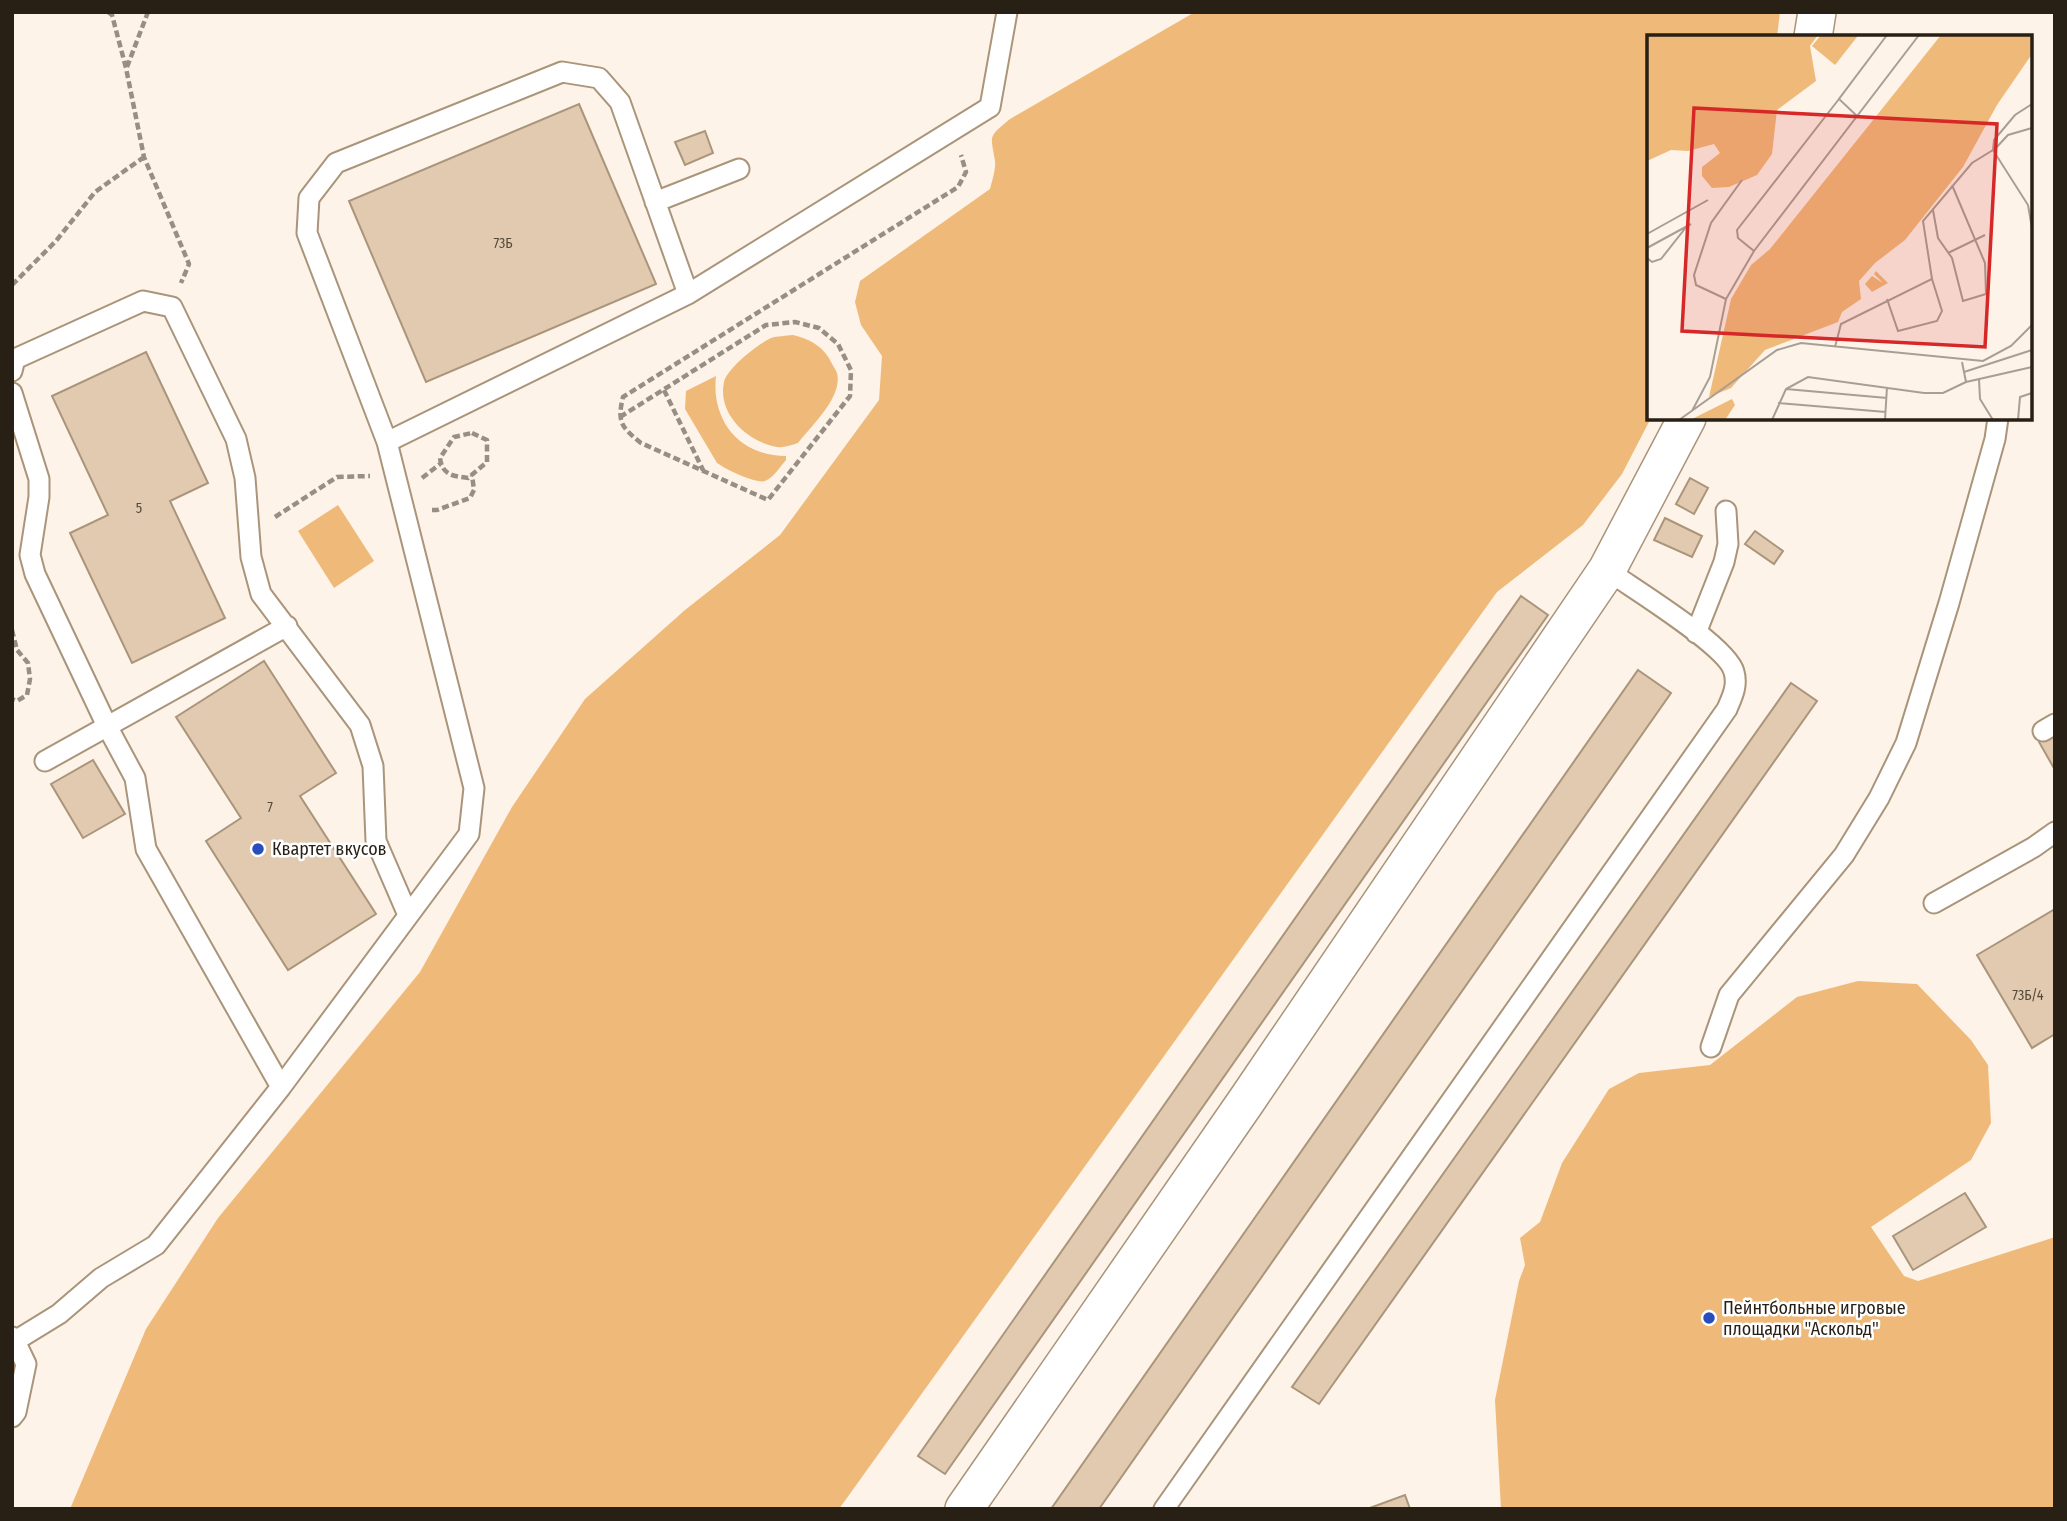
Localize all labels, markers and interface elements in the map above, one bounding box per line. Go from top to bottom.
inset map [1647,35,2032,420]
house number: 73Б [493,235,513,252]
house number: 5 [136,500,142,517]
house number: 7 [267,799,273,816]
place label: Квартет вкусов [272,838,387,860]
marker: Квартет вкусов [250,841,266,857]
house number: 73Б/4 [2012,987,2044,1004]
place label: Пейнтбольные игровые площадки "Аскольд" [1723,1297,1906,1340]
marker: Пейнтбольные игровые площадки "Аскольд" [1701,1310,1717,1326]

